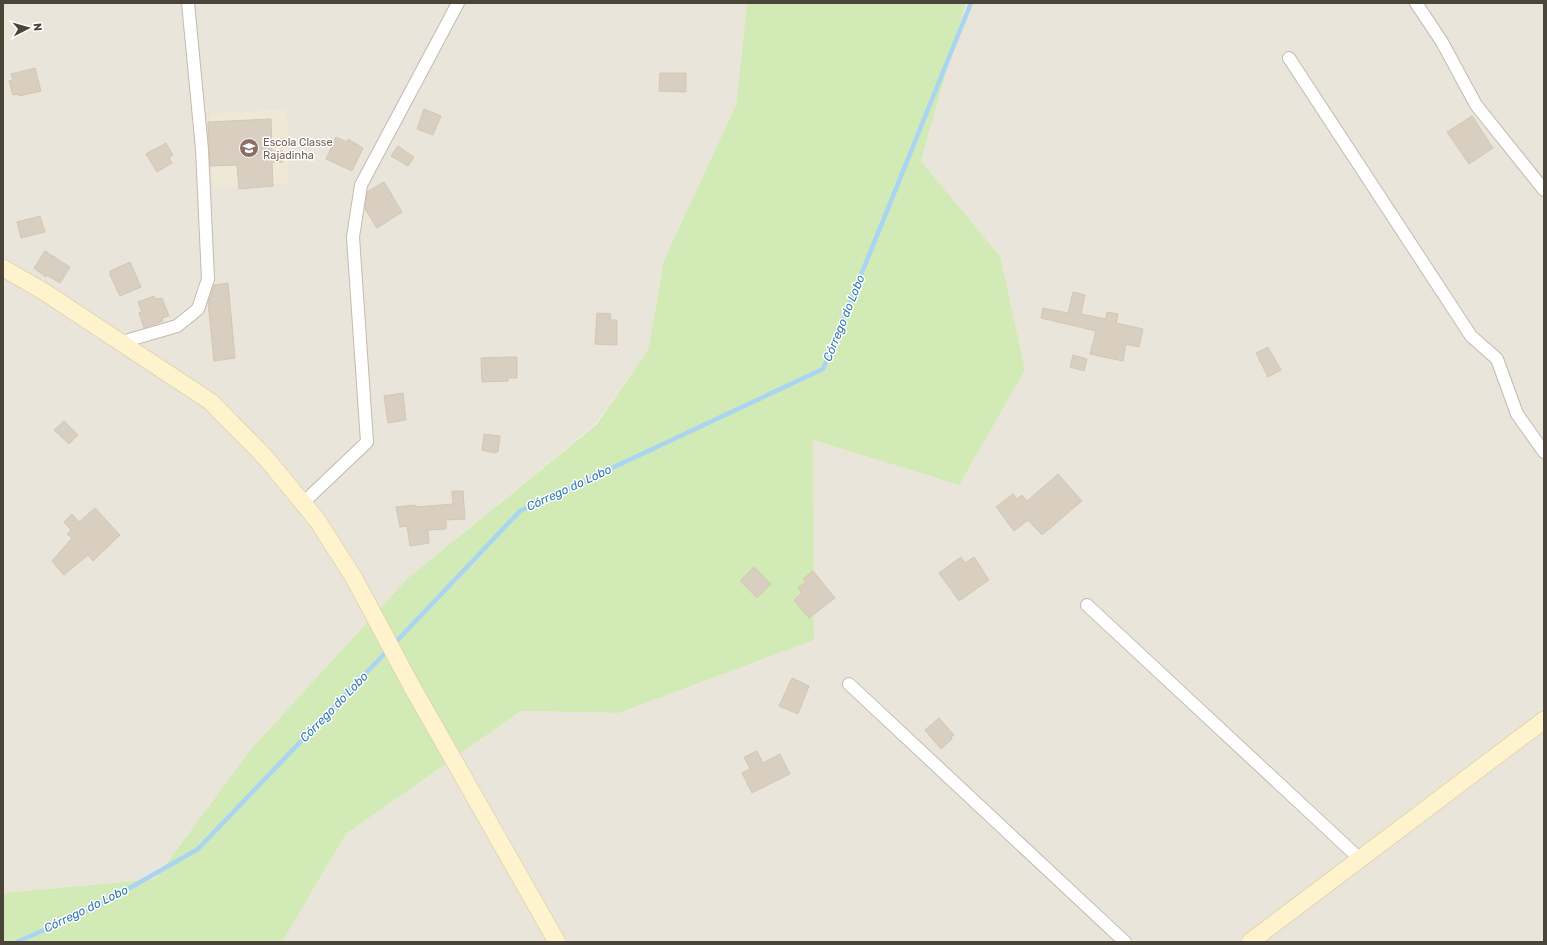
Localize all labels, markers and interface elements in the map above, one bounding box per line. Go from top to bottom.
north arrow [8,8,48,48]
text: N [31,22,44,32]
place label: Escola Classe Rajadinha [263,136,333,162]
school or university icon: Escola Classe Rajadinha [238,137,260,159]
water label: Córrego do Lobo [820,273,868,363]
water label: Córrego do Lobo [524,462,614,514]
water label: Córrego do Lobo [297,669,371,745]
water label: Córrego do Lobo [42,882,131,935]

